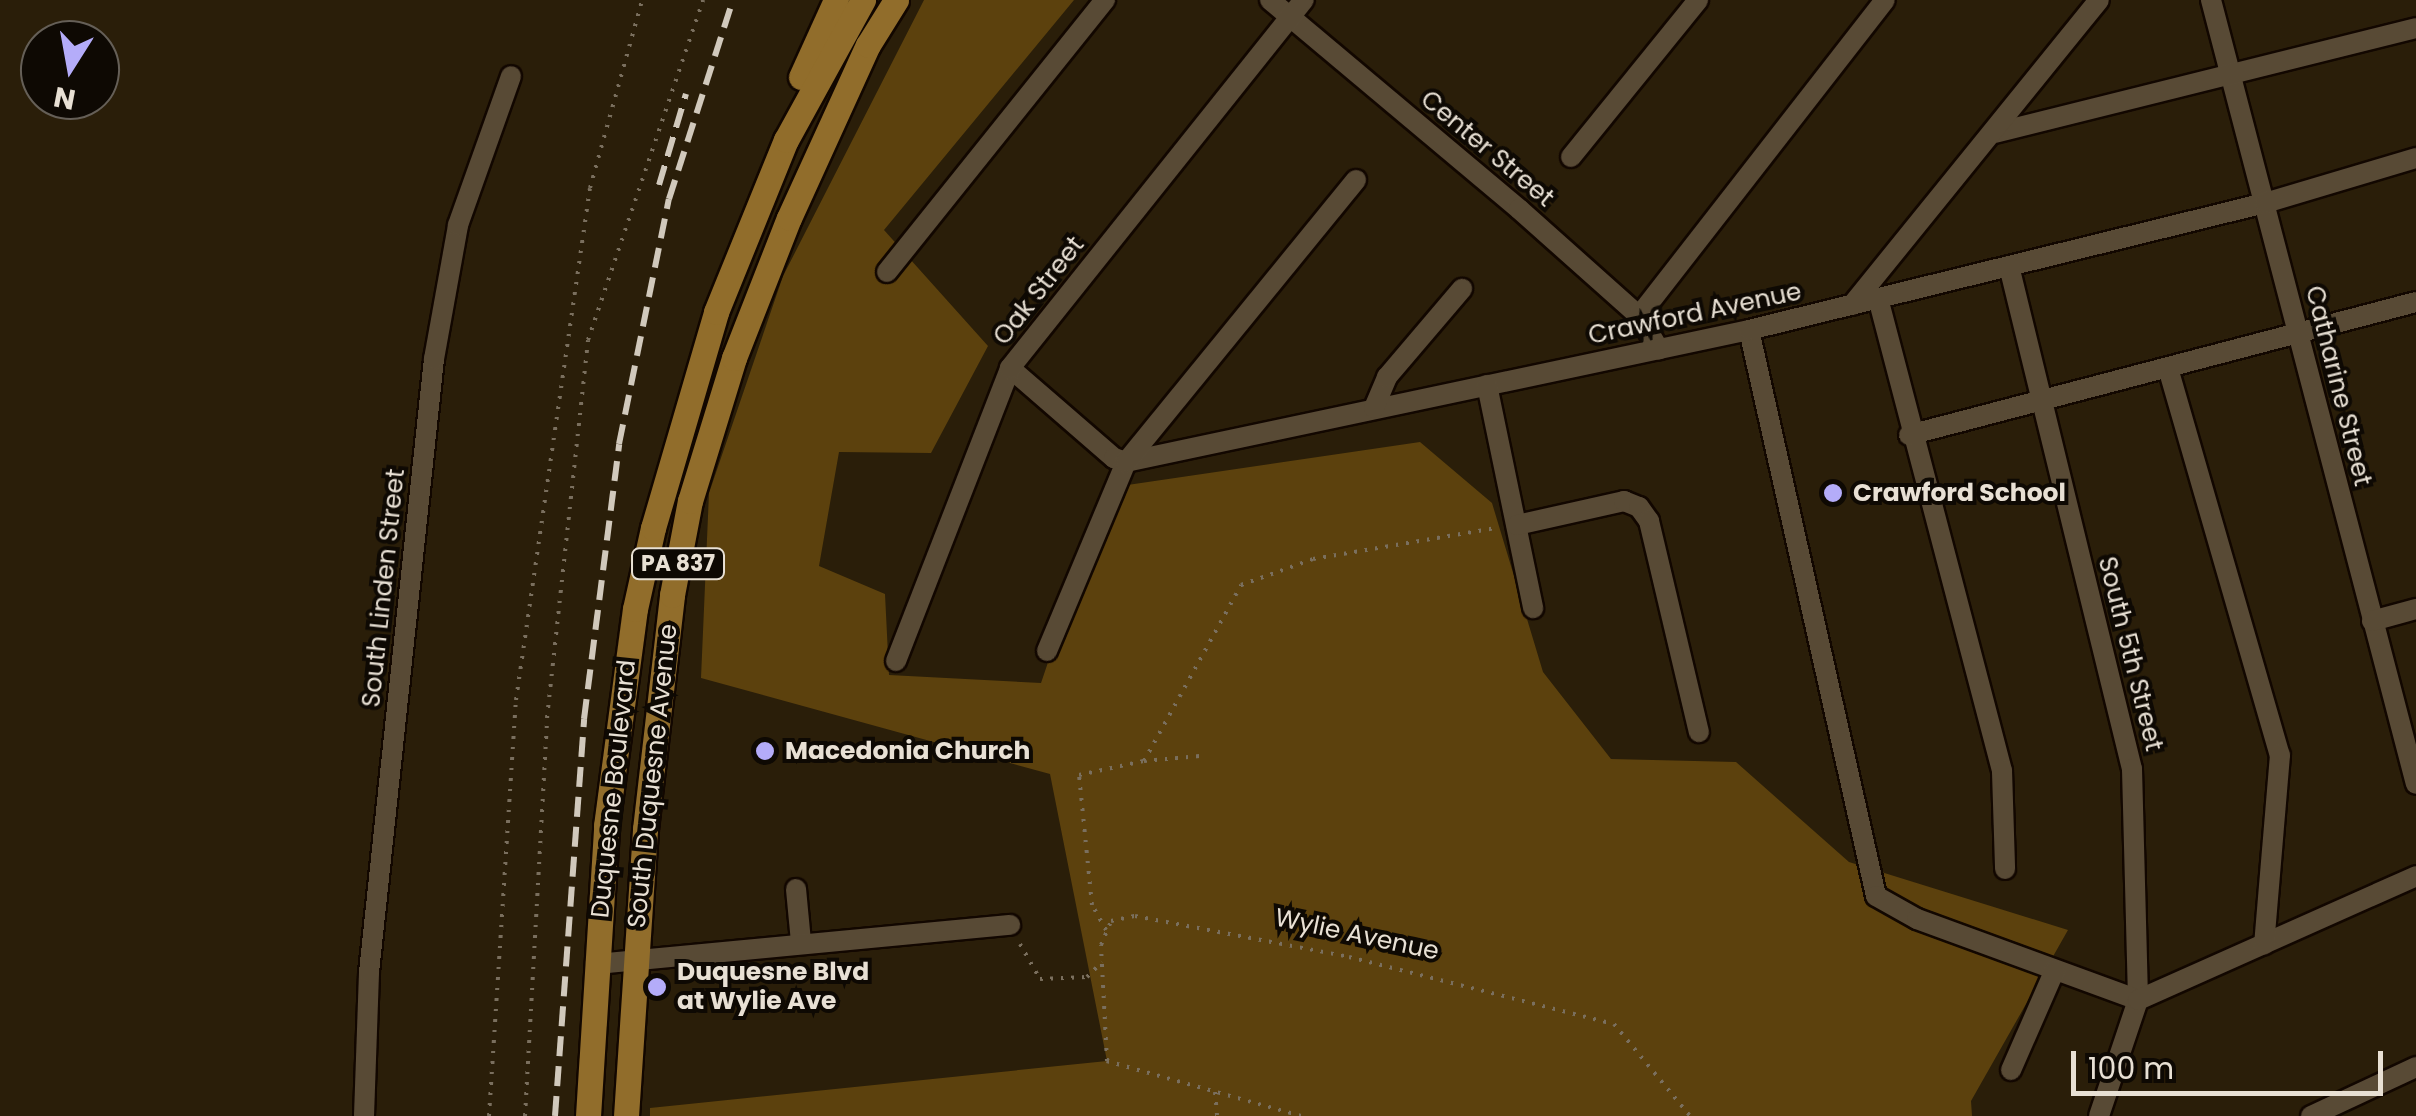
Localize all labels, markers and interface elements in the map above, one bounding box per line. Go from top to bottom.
north arrow [20,20,120,120]
text: N [51,77,79,119]
street label: Center Street [1414,85,1560,213]
street label: Oak Street [987,231,1091,351]
street label: Crawford Avenue [1586,277,1804,351]
street label: Catharine Street [2299,283,2377,489]
street label: South Linden Street [357,467,411,709]
place label: Crawford School [1853,478,2066,508]
marker: Crawford School [1822,482,1844,504]
road number: PA 837 [630,547,726,581]
street label: South 5th Street [2091,554,2169,754]
street label: South Duquesne Avenue [622,622,684,930]
street label: Duquesne Boulevard [586,658,642,920]
place label: Macedonia Church [785,736,1030,766]
marker: Macedonia Church [754,740,776,762]
street label: Wylie Avenue [1272,903,1442,967]
place label: Duquesne Blvd at Wylie Ave [677,958,869,1017]
marker: Duquesne Blvd at Wylie Ave [646,976,668,998]
scale bar [2076,1031,2388,1093]
text: 100 m [2088,1047,2174,1090]

